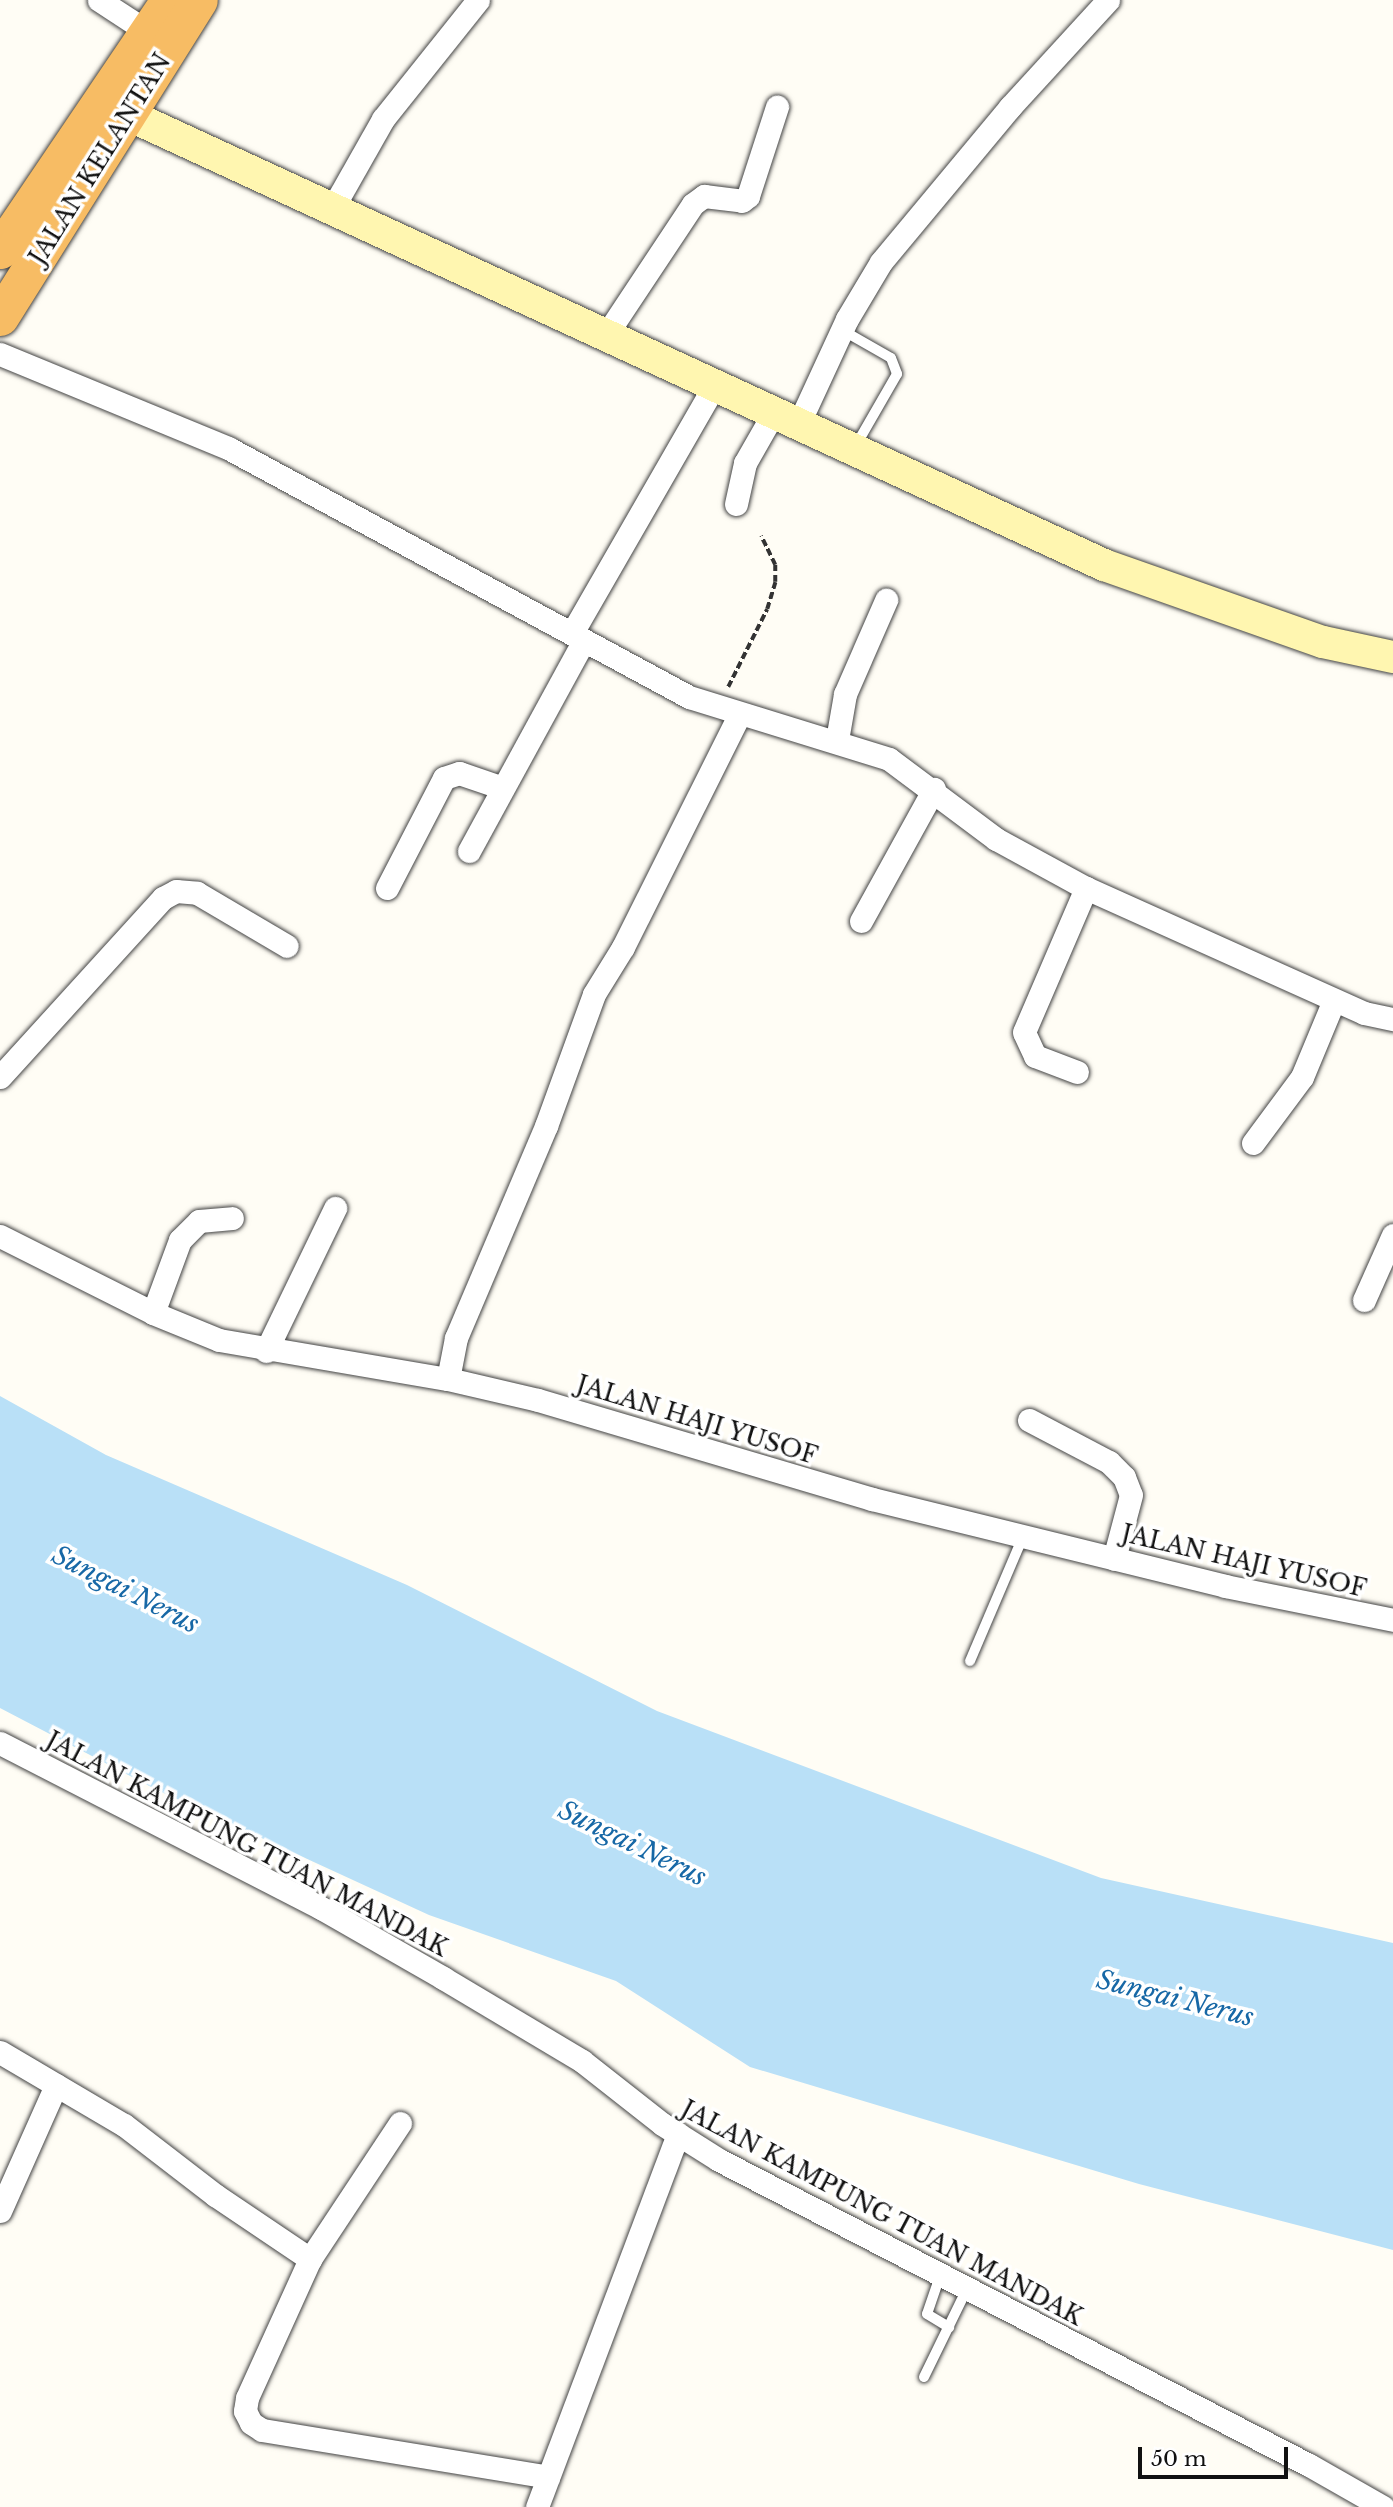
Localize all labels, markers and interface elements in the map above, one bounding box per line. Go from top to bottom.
street label: JALAN KELANTAN [23,48,177,270]
street label: JALAN HAJI YUSOF [573,1370,821,1470]
street label: JALAN HAJI YUSOF [1118,1519,1370,1603]
water label: Sungai Nerus [46,1539,204,1641]
street label: JALAN KAMPUNG TUAN MANDAK [41,1725,453,1963]
water label: Sungai Nerus [552,1794,712,1894]
water label: Sungai Nerus [1093,1964,1257,2034]
street label: JALAN KAMPUNG TUAN MANDAK [676,2094,1088,2332]
scale bar [1141,2434,1292,2478]
text: 50 m [1151,2446,1206,2472]

